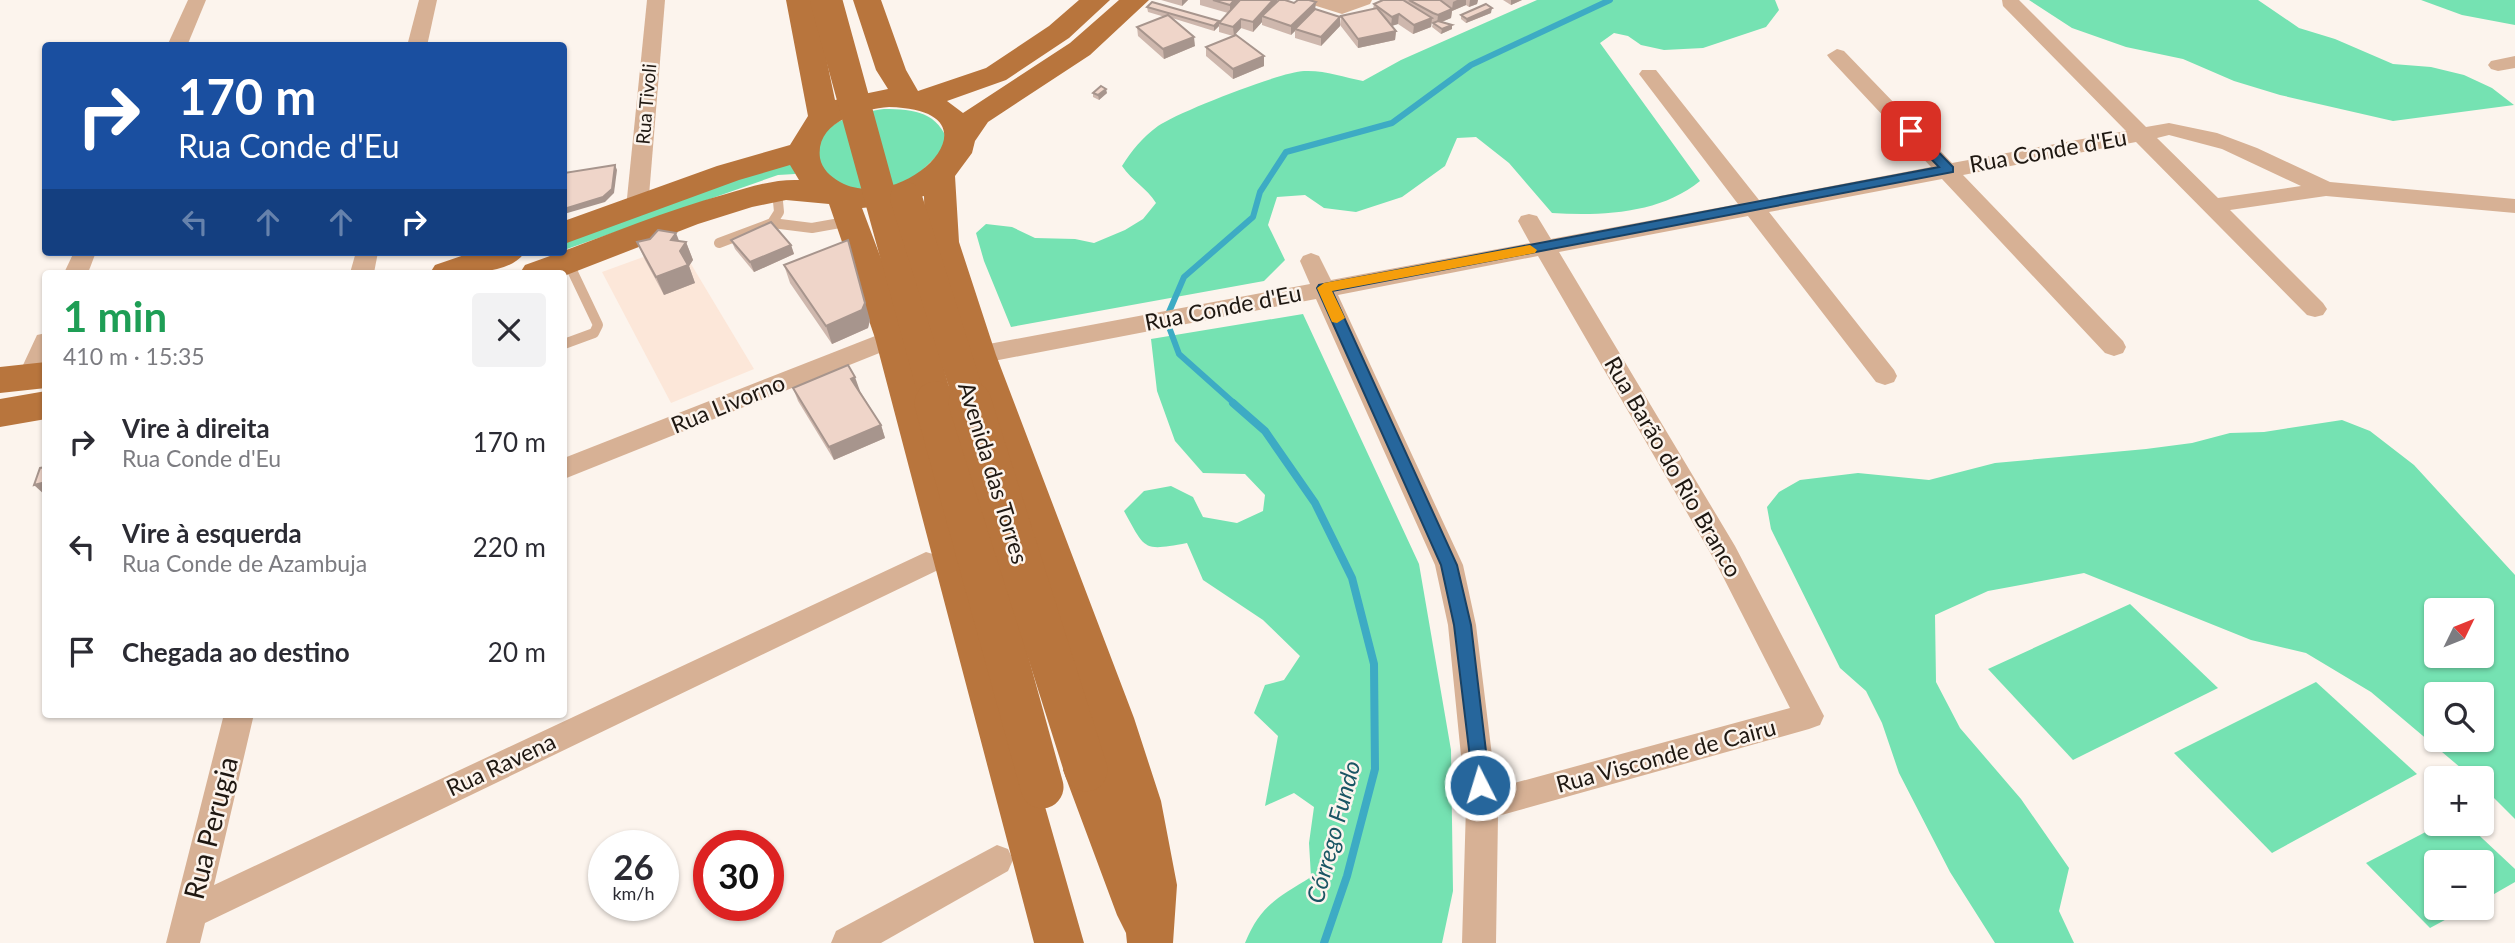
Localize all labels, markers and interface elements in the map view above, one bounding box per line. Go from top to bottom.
street label: Rua Tivoli [631,63,660,145]
text: 170 m [178,67,316,125]
icon: right [63,70,154,161]
pin [1881,101,1941,161]
icon: arrive [1892,112,1930,150]
street label: Rua Conde d'Eu [1967,122,2129,178]
text: Rua Conde d'Eu [178,126,399,165]
icon: left [176,203,214,241]
icon: ahead [249,203,287,241]
icon: ahead [322,203,360,241]
icon: right [395,203,433,241]
street label: Rua Conde d'Eu [1142,278,1304,336]
text: 1 min [63,291,167,341]
button: close [472,293,546,367]
text: 410 m · 15:35 [63,342,205,370]
street label: Rua Barão do Rio Branco [1599,351,1749,582]
street label: Rua Livorno [667,368,789,439]
street label: Avenida das Torres [953,378,1035,567]
text: Vire à direita [122,412,270,444]
icon: right [63,423,101,461]
text: 170 m [473,426,546,458]
text: Rua Conde d'Eu [122,444,281,472]
text: Vire à esquerda [122,517,302,549]
icon: left [63,528,101,566]
text: 220 m [473,531,546,563]
text: Rua Conde de Azambuja [122,549,367,577]
north arrow [2424,598,2494,668]
map controls [2424,598,2494,920]
icon: arrive [63,633,101,671]
text: Chegada ao destino [122,636,350,668]
text: 20 m [488,636,546,668]
button: search [2424,682,2494,752]
street label: Rua Visconde de Cairu [1553,712,1779,798]
street label: Rua Ravena [441,727,560,802]
position arrow [1443,748,1517,822]
street label: Rua Perugia [176,753,244,902]
water label: Córrego Fundo [1300,757,1365,906]
button: + [2424,766,2494,836]
speed limit sign: 30 [693,830,784,921]
text: 26 [613,845,654,887]
button: − [2424,850,2494,920]
text: km/h [612,882,655,904]

